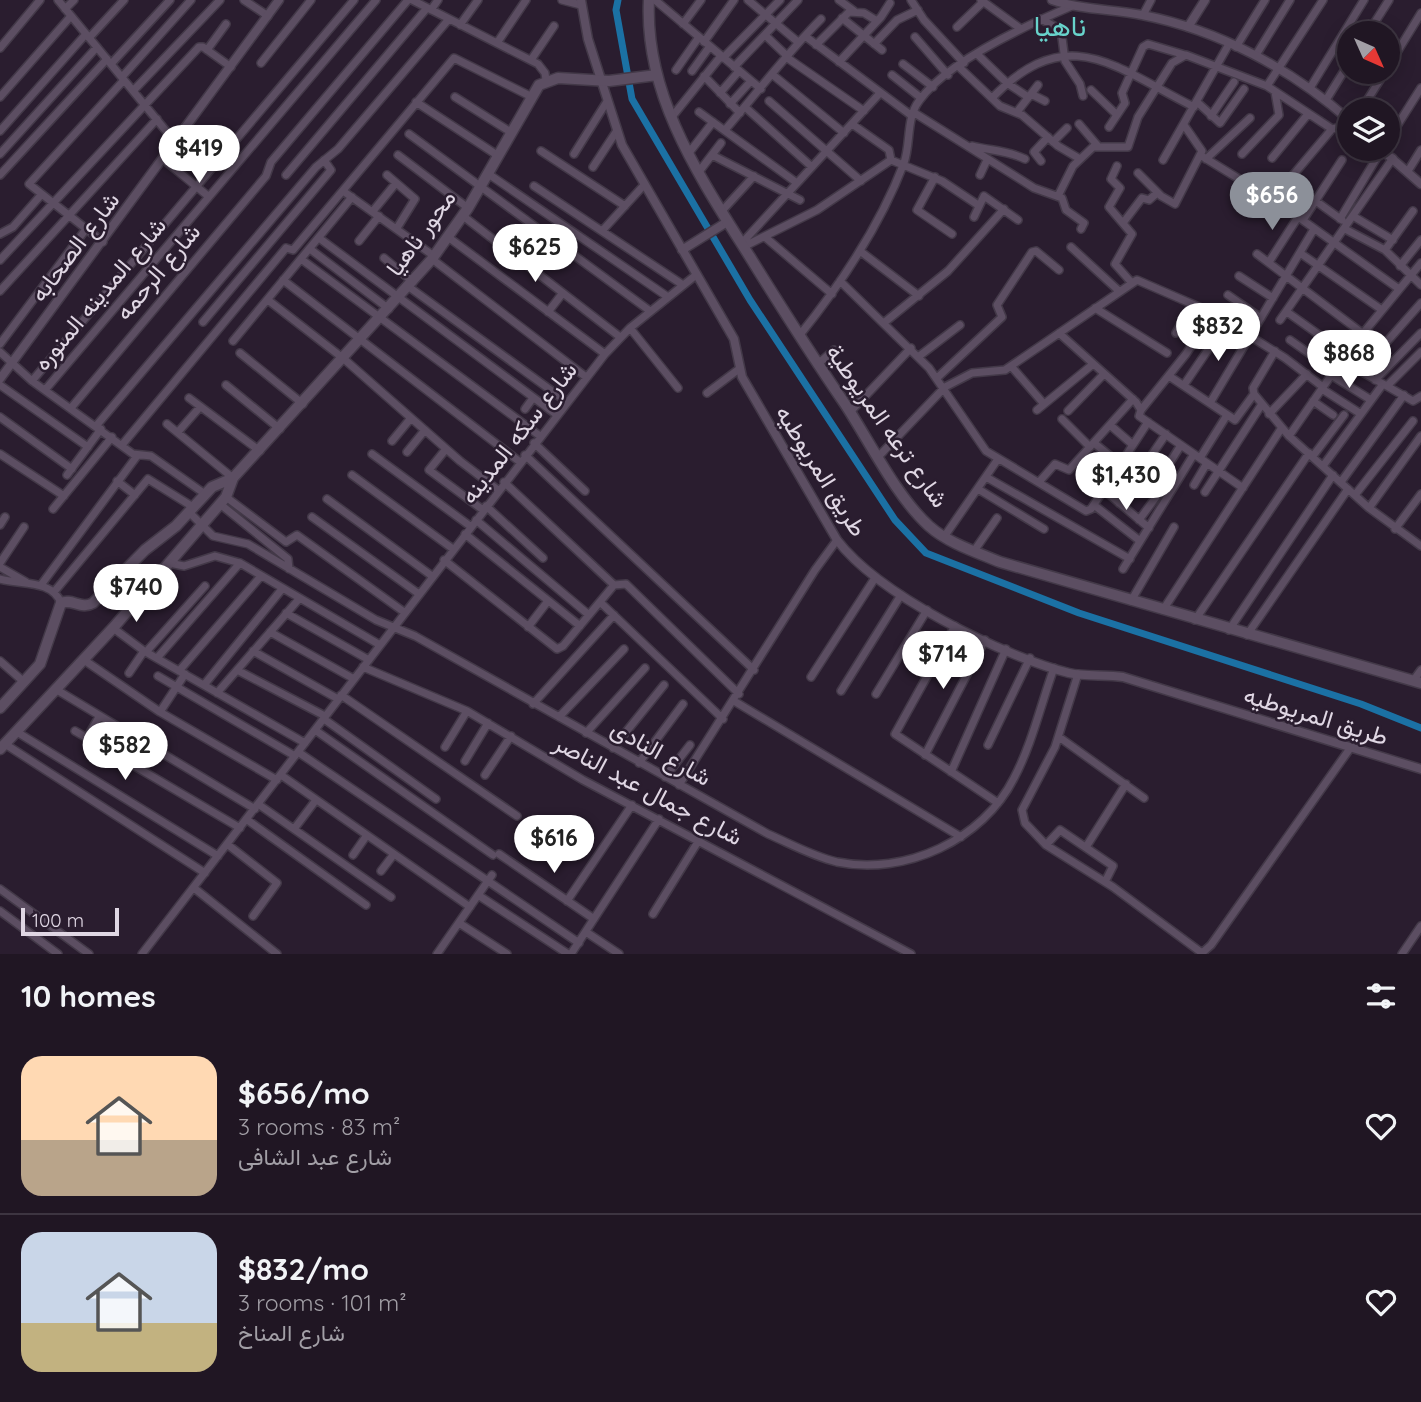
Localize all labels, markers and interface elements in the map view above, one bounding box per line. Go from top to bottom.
district label: ناهيا [1034,8,1086,43]
north arrow [1337,21,1400,84]
map controls [1337,21,1400,161]
button: layers [1337,98,1400,161]
pin: $419 [158,125,240,185]
text: $419 [175,133,223,162]
pin: $656 [1231,173,1313,232]
text: $656 [1246,180,1298,209]
street label: محور ناهيا [379,183,462,282]
street label: شارع الصحابه [23,185,127,309]
street label: شارع المدينه المنوره [26,211,174,377]
street label: شارع الرحمه [108,217,208,327]
pin: $625 [494,224,576,284]
text: $625 [509,232,561,261]
pin: $832 [1177,304,1259,363]
text: $832 [1192,311,1244,340]
pin: $868 [1308,330,1390,390]
street label: شارع ترعه المريوطية [819,338,955,514]
text: $868 [1323,338,1375,367]
street label: شارع سكه المدينه [453,355,585,511]
street label: طريق المريوطيه [769,399,874,542]
pin: $1,430 [1069,452,1183,512]
text: $1,430 [1092,460,1161,489]
pin: $740 [95,564,177,624]
text: $740 [109,572,163,601]
pin: $714 [902,632,984,691]
text: $714 [918,639,968,668]
street label: طريق المريوطيه [1240,679,1392,752]
street label: شارع النادى [605,712,717,794]
pin: $582 [84,722,166,782]
street label: شارع جمال عبد الناصر [547,726,748,853]
text: $582 [99,730,151,759]
pin: $616 [513,816,595,875]
text: $616 [530,823,578,852]
scale bar [21,905,119,937]
text: 100 m [32,908,84,932]
text: 10 homes [21,977,156,1015]
icon: filters [1362,977,1400,1015]
text: $656/mo [238,1074,370,1112]
icon: home [77,1084,161,1168]
icon: heart [1362,1107,1400,1145]
text: 3 rooms · 83 m² [238,1112,400,1141]
text: شارع عبد الشافى [238,1142,392,1171]
text: $832/mo [238,1250,369,1288]
icon: home [77,1260,161,1344]
icon: heart [1362,1283,1400,1321]
text: 3 rooms · 101 m² [238,1288,407,1317]
text: شارع المناخ [238,1318,345,1347]

